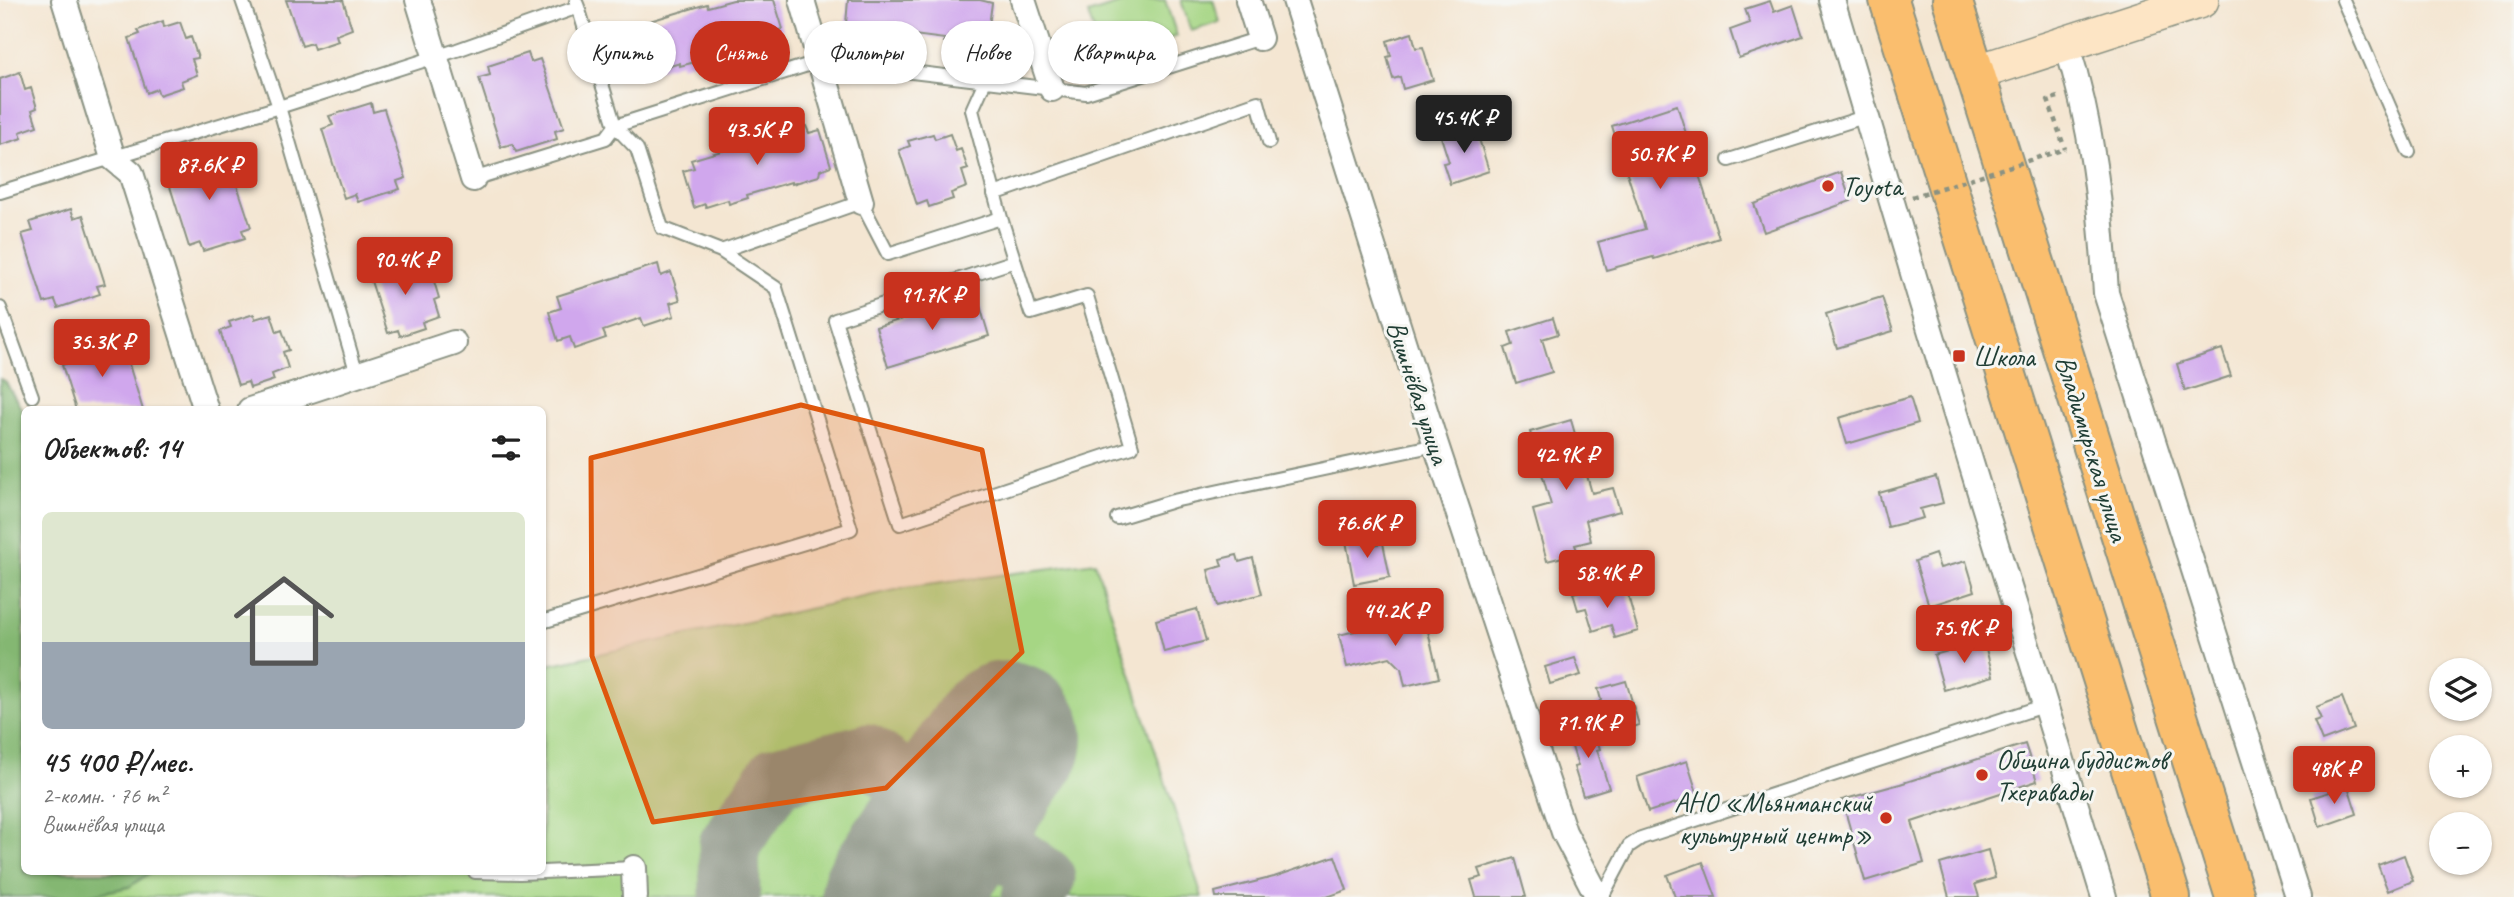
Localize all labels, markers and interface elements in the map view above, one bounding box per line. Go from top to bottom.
chip: Купить [567,21,676,84]
chip: Снять [690,21,790,84]
chip: Фильтры [804,21,927,84]
chip: Новое [941,21,1034,84]
chip: Квартира [1048,21,1178,84]
pin: 45.4K ₽ [1399,96,1529,155]
text: 45.4K ₽ [1432,103,1496,132]
pin: 43.5K ₽ [692,108,822,167]
text: 43.5K ₽ [725,115,789,144]
pin: 50.7K ₽ [1595,132,1725,191]
text: 50.7K ₽ [1628,139,1692,168]
pin: 87.6K ₽ [144,142,274,202]
text: 87.6K ₽ [176,150,242,179]
place label: Toyota [1842,169,1905,204]
marker: Toyota [1820,178,1836,194]
pin: 90.4K ₽ [340,238,470,297]
text: 90.4K ₽ [373,245,437,274]
pin: 91.7K ₽ [867,272,997,332]
text: 91.7K ₽ [900,280,964,309]
street label: Вишнёвая улица [1379,316,1459,470]
pin: 35.3K ₽ [37,320,167,379]
text: 35.3K ₽ [70,327,134,356]
place label: Школа [1973,339,2037,374]
marker: Школа [1951,348,1967,364]
street label: Владимирская улица [2048,351,2138,547]
text: Объектов: 14 [42,429,181,467]
icon: filters [487,429,525,467]
pin: 42.9K ₽ [1501,433,1631,492]
text: 42.9K ₽ [1534,440,1598,469]
pin: 76.6K ₽ [1302,500,1432,560]
text: 76.6K ₽ [1334,508,1400,537]
pin: 58.4K ₽ [1542,550,1672,610]
icon: home [221,558,347,684]
text: 58.4K ₽ [1575,558,1639,587]
pin: 44.2K ₽ [1330,588,1460,648]
text: 44.2K ₽ [1363,596,1427,625]
pin: 75.9K ₽ [1899,606,2029,665]
text: 75.9K ₽ [1932,613,1996,642]
map controls [2429,658,2492,875]
button: layers [2429,658,2492,721]
pin: 71.9K ₽ [1523,700,1653,760]
text: 71.9K ₽ [1556,708,1620,737]
button: + [2429,735,2492,798]
place label: Община буддистов Тхеравады [1996,742,2173,809]
text: 45 400 ₽/мес. [42,743,193,781]
pin: 48K ₽ [2285,746,2383,806]
text: 48K ₽ [2309,754,2359,783]
marker: Община буддистов Тхеравады [1974,767,1990,783]
text: 2-комн. · 76 m² [42,781,166,810]
place label: АНО «Мьянманский культурный центр» [1674,785,1873,852]
text: Вишнёвая улица [42,810,164,839]
marker: АНО «Мьянманский культурный центр» [1878,810,1894,826]
button: − [2429,812,2492,875]

